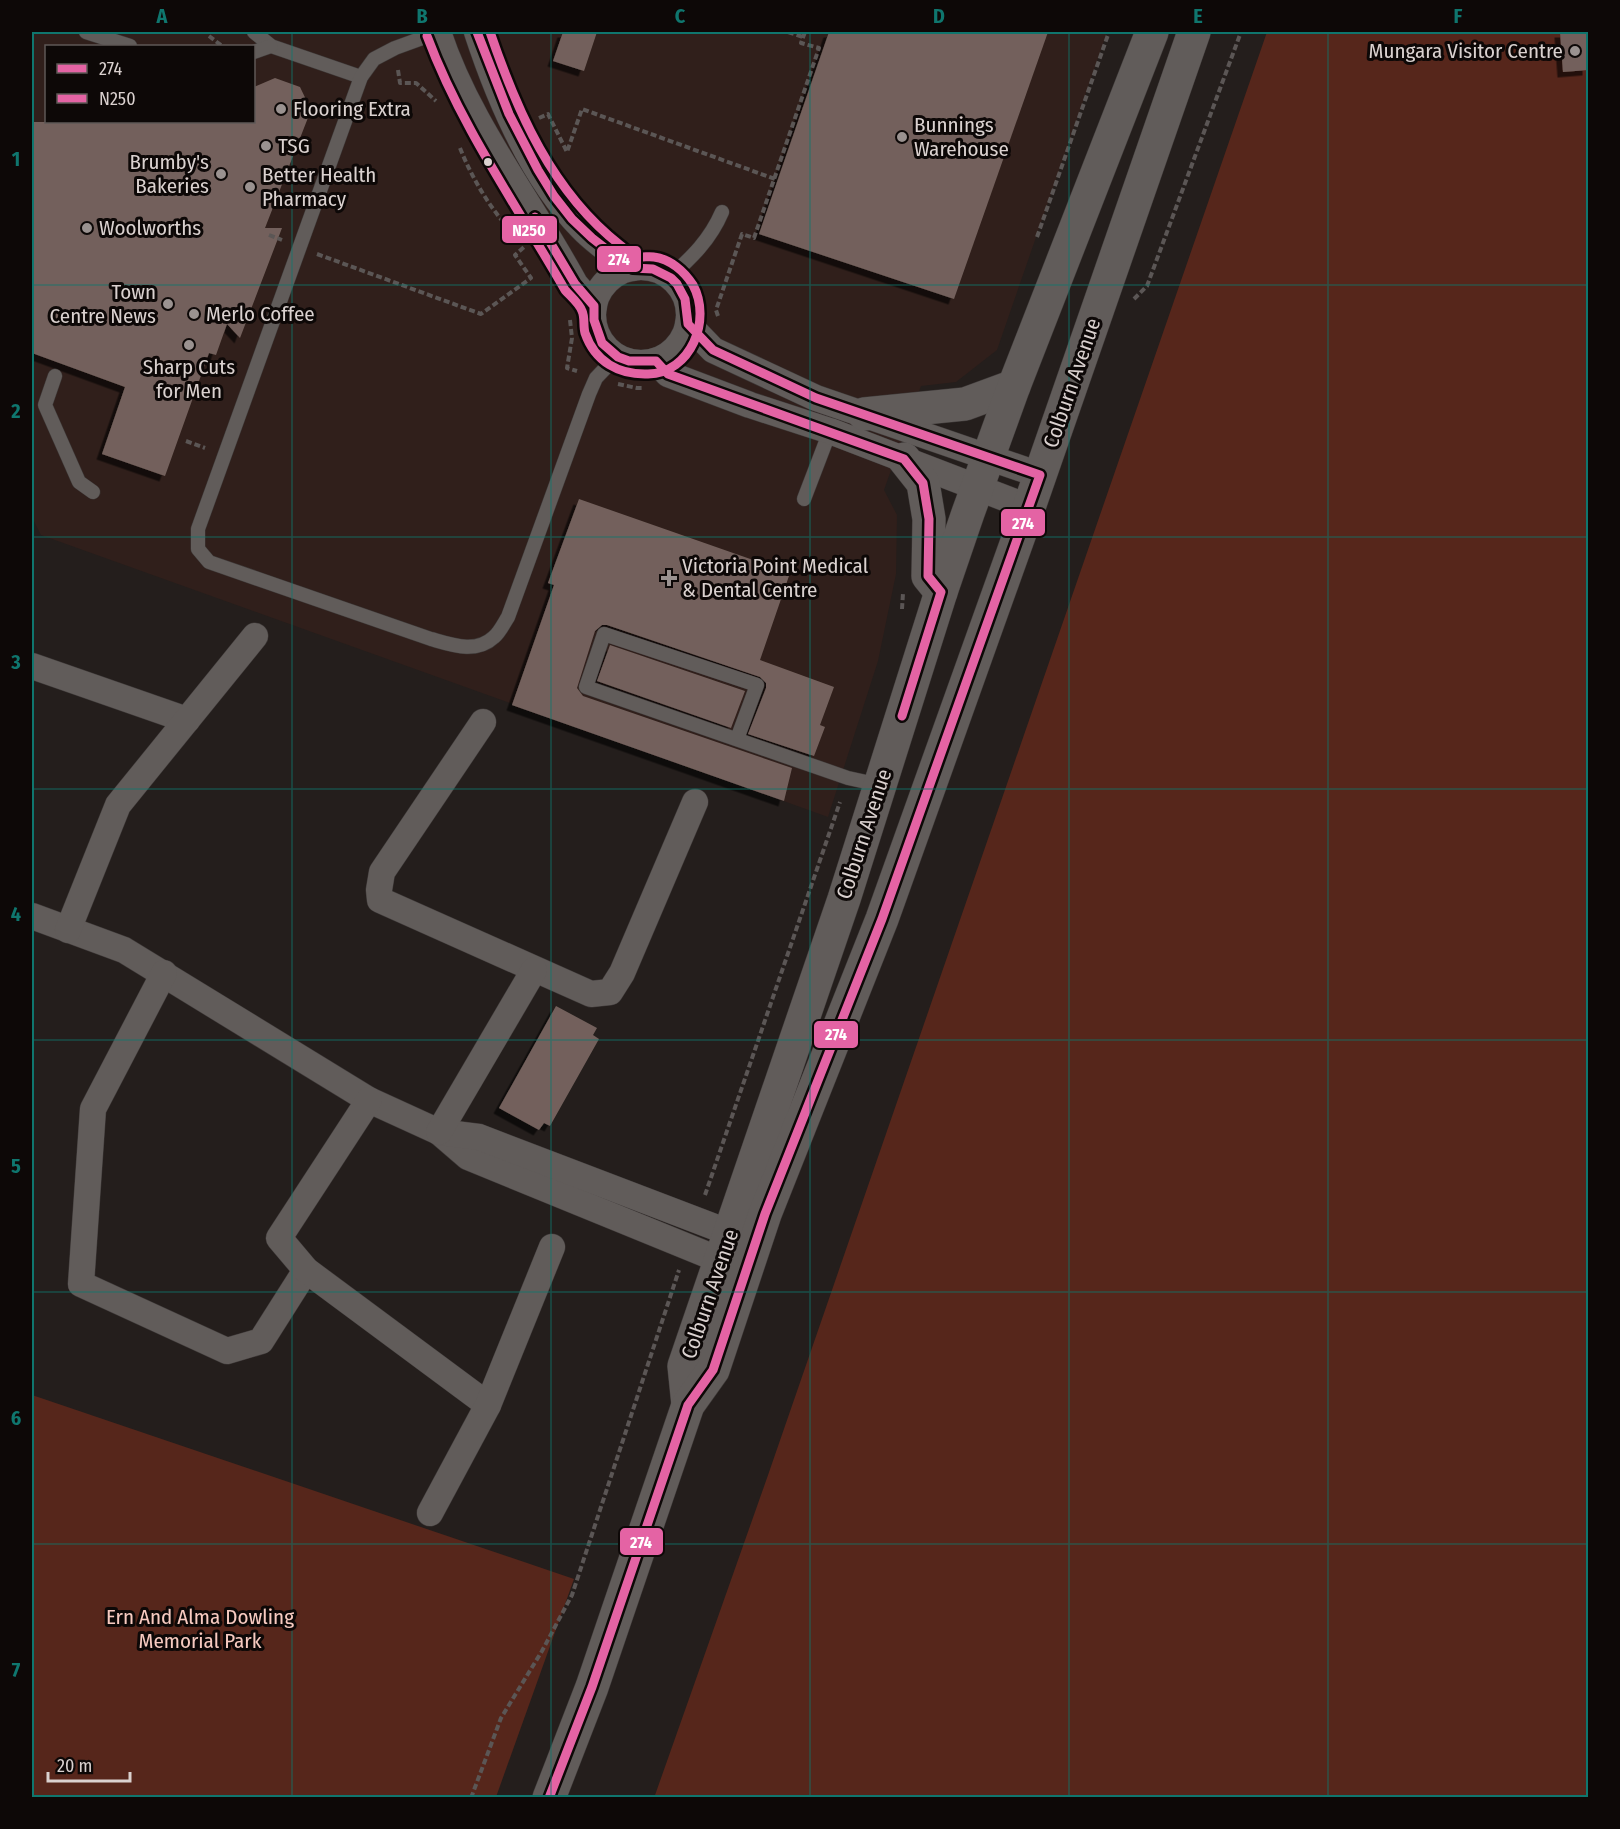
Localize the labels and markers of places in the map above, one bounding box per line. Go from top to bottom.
place label: Mungara Visitor Centre [1369,38,1563,64]
marker: Mungara Visitor Centre [1568,44,1582,58]
place label: Flooring Extra [293,96,411,122]
marker: Flooring Extra [274,102,288,116]
place label: Bunnings Warehouse [914,112,1009,162]
marker: Bunnings Warehouse [895,130,909,144]
place label: TSG [278,133,310,159]
marker: TSG [259,139,273,153]
place label: Brumby's Bakeries [130,149,209,199]
unlabelled marker [482,156,494,168]
place label: Better Health Pharmacy [262,162,376,212]
marker: Brumby's Bakeries [214,167,228,181]
marker: Better Health Pharmacy [243,180,257,194]
place label: Woolworths [99,215,201,241]
marker: Woolworths [80,221,94,235]
place label: Town Centre News [50,279,156,329]
marker: Town Centre News [161,297,175,311]
place label: Merlo Coffee [206,301,315,327]
marker: Merlo Coffee [187,307,201,321]
marker: Sharp Cuts for Men [182,338,196,352]
place label: Sharp Cuts for Men [143,354,235,404]
place label: Victoria Point Medical & Dental Centre [682,553,869,603]
marker: Victoria Point Medical & Dental Centre [660,569,678,587]

